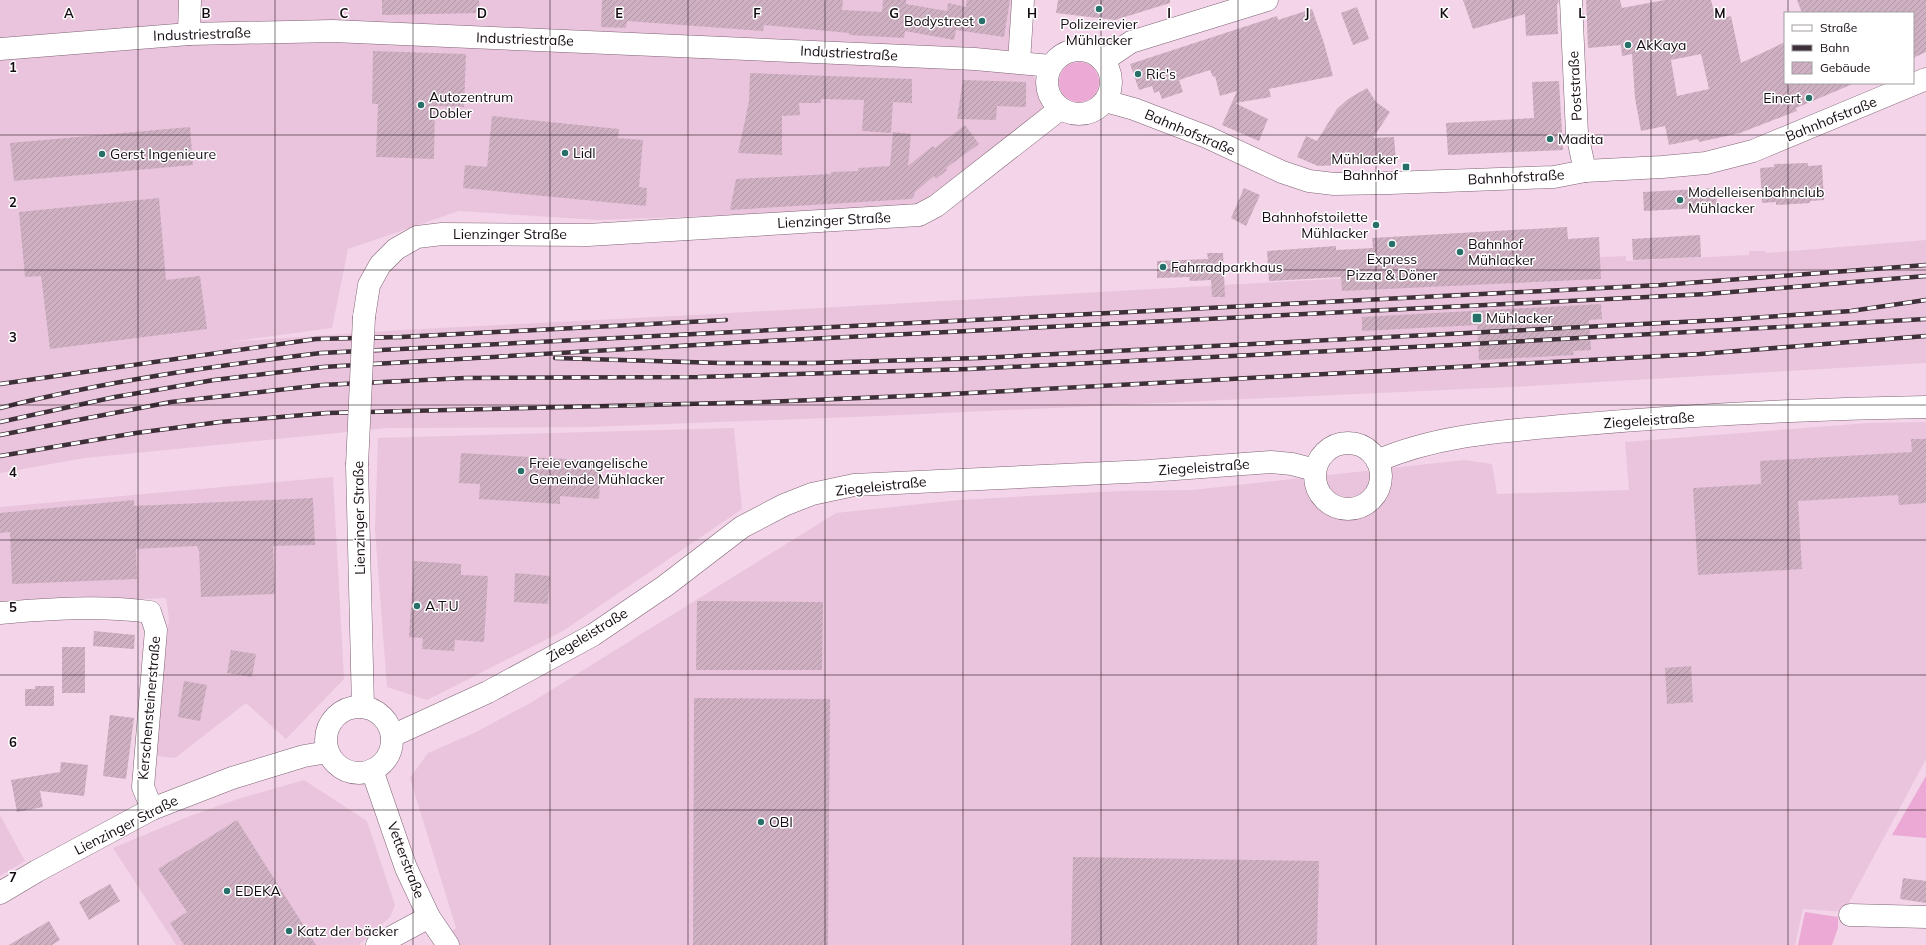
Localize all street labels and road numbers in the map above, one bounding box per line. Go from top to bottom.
street label: Industriestraße [153,23,251,45]
street label: Industriestraße [476,28,574,50]
street label: Industriestraße [800,41,898,65]
street label: Poststraße [1564,50,1586,122]
street label: Bahnhofstraße [1783,93,1879,145]
street label: Bahnhofstraße [1142,105,1238,159]
street label: Bahnhofstraße [1467,165,1565,189]
street label: Lienzinger Straße [777,208,891,232]
street label: Lienzinger Straße [453,225,567,243]
street label: Ziegeleistraße [1603,408,1695,432]
street label: Ziegeleistraße [1158,455,1250,479]
street label: Lienzinger Straße [349,461,369,575]
street label: Ziegeleistraße [835,472,927,500]
street label: Ziegeleistraße [543,604,631,666]
street label: Kerschensteinerstraße [134,635,164,781]
street label: Lienzinger Straße [71,791,181,859]
street label: Vetterstraße [383,819,429,901]

